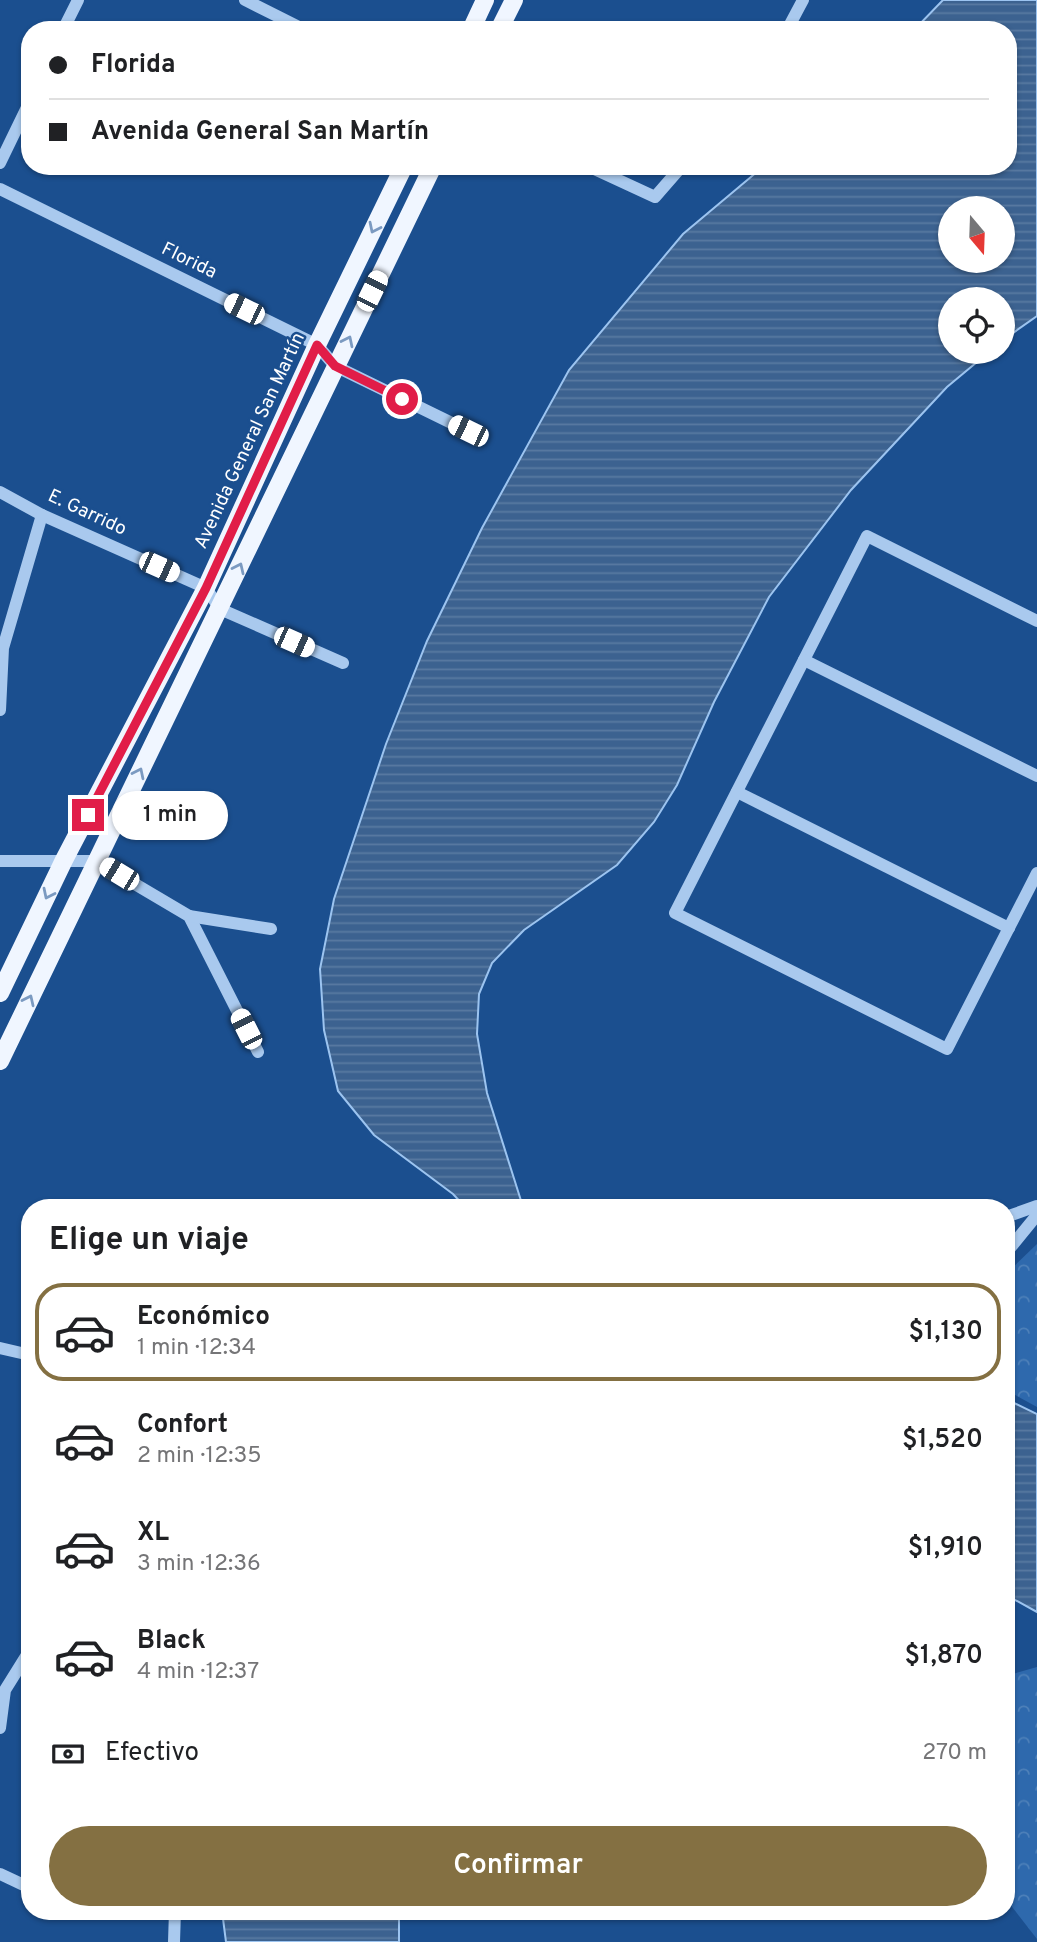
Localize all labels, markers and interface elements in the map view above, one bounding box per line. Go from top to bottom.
text: Florida [91,49,176,82]
text: Avenida General San Martín [91,116,429,149]
north arrow [938,196,1015,273]
map controls [938,196,1015,364]
one-way arrow [368,221,382,233]
street label: Florida [157,237,221,285]
car [354,268,391,314]
button: locate [938,287,1015,364]
car [221,290,268,328]
street label: Avenida General San Martín [189,329,311,553]
one-way arrow [339,336,353,348]
route start [386,383,418,415]
car [445,412,492,450]
street label: E. Garrido [44,484,130,542]
car [136,549,183,585]
one-way arrow [231,563,245,576]
car [271,624,318,660]
one-way arrow [131,768,145,780]
callout: 1 min [112,790,228,840]
route end [72,799,104,831]
text: 1 min [143,801,197,830]
car [96,854,143,894]
one-way arrow [42,887,56,899]
one-way arrow [21,995,35,1007]
car [228,1006,265,1052]
text: Elige un viaje [49,1221,249,1261]
icon: car [53,1301,116,1364]
text: Económico [137,1301,270,1334]
text: $1,130 [908,1316,983,1349]
text: 1 min · 12:34 [137,1334,256,1363]
icon: car [53,1409,116,1472]
text: Confort [137,1409,228,1442]
text: $1,520 [902,1424,983,1457]
text: 2 min · 12:35 [137,1442,262,1471]
icon: car [53,1517,116,1580]
text: XL [137,1517,169,1550]
text: $1,910 [908,1532,983,1565]
text: 3 min · 12:36 [137,1550,261,1579]
icon: car [53,1625,116,1688]
text: Black [137,1625,206,1658]
text: $1,870 [904,1640,983,1673]
text: 4 min · 12:37 [137,1658,259,1687]
icon: cash [49,1735,87,1773]
text: Efectivo [105,1737,199,1770]
text: 270 m [922,1739,987,1768]
button: Confirmar [49,1826,987,1906]

